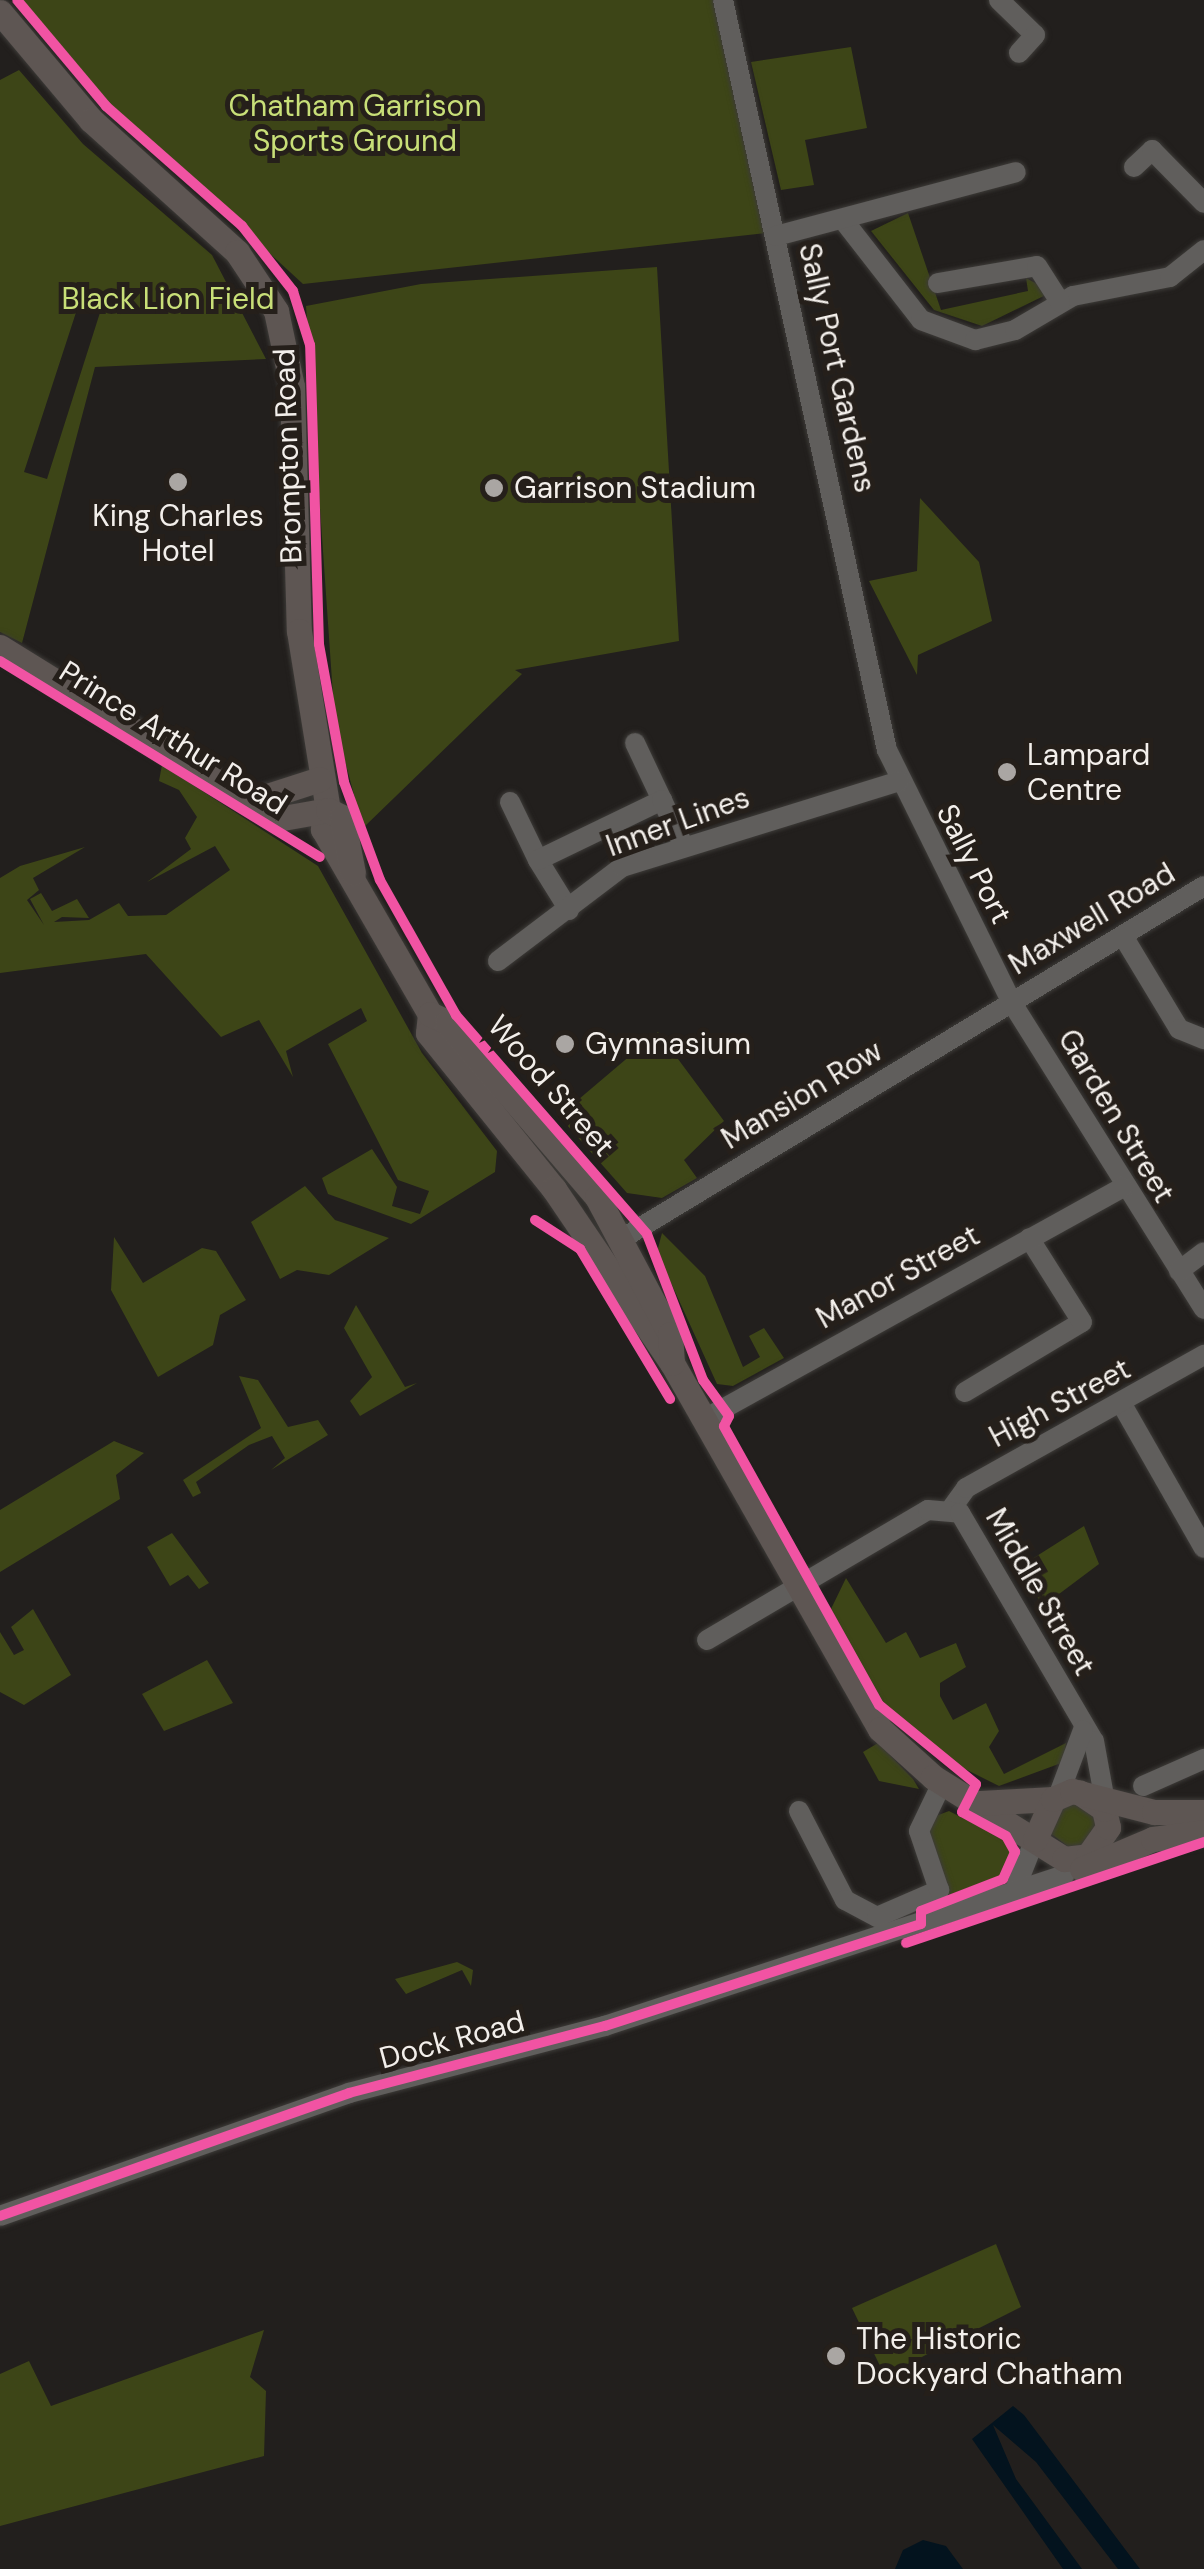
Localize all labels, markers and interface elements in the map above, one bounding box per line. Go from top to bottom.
park label: Chatham Garrison Sports Ground [228,88,482,158]
street label: Sally Port Gardens [791,240,883,496]
park label: Black Lion Field [61,281,275,317]
street label: Brompton Road [266,348,310,564]
place label: Garrison Stadium [514,470,756,506]
marker: King Charles Hotel [167,471,189,493]
marker: Garrison Stadium [483,477,505,499]
place label: King Charles Hotel [92,498,264,568]
street label: Prince Arthur Road [53,654,293,822]
place label: Lampard Centre [1027,737,1150,808]
marker: Lampard Centre [996,761,1018,783]
street label: Inner Lines [601,779,755,865]
street label: Sally Port [929,798,1019,930]
street label: Maxwell Road [1003,855,1181,983]
street label: Wood Street [480,1008,622,1164]
street label: Garden Street [1050,1023,1182,1209]
place label: Gymnasium [585,1026,751,1062]
marker: Gymnasium [554,1033,576,1055]
street label: Mansion Row [715,1033,889,1157]
street label: Manor Street [810,1217,986,1337]
street label: High Street [983,1351,1137,1455]
street label: Middle Street [978,1502,1102,1682]
street label: Dock Road [376,2003,528,2077]
place label: The Historic Dockyard Chatham [856,2321,1123,2392]
marker: The Historic Dockyard Chatham [825,2345,847,2367]

